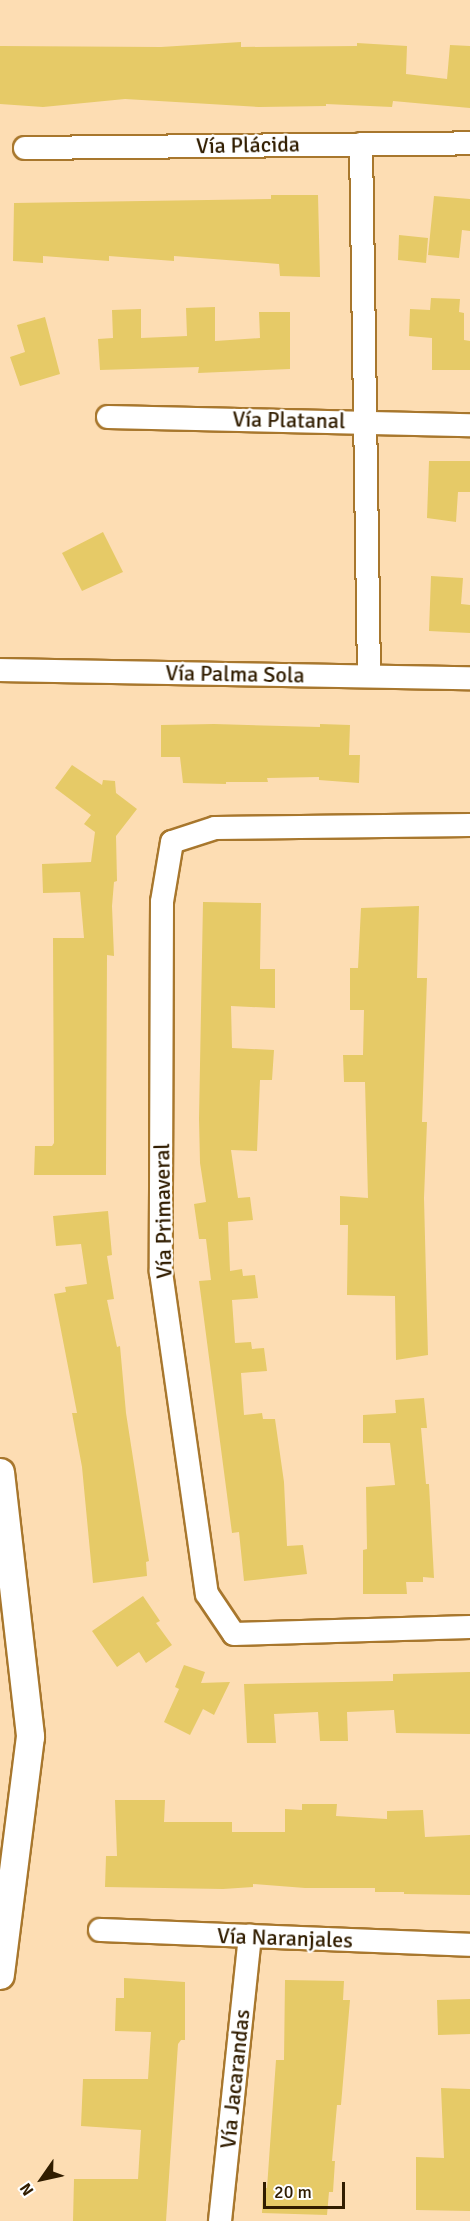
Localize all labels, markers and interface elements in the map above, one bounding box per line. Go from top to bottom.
street label: Vía Plácida [196,131,300,159]
street label: Vía Platanal [232,406,346,434]
street label: Vía Palma Sola [165,660,305,688]
street label: Vía Primaveral [149,1143,177,1279]
street label: Vía Naranjales [217,1922,353,1954]
street label: Vía Jacarandas [215,2008,255,2150]
north arrow [12,2149,72,2209]
scale bar [266,2170,348,2208]
text: N [16,2179,38,2199]
text: 20 m [274,2181,312,2203]

